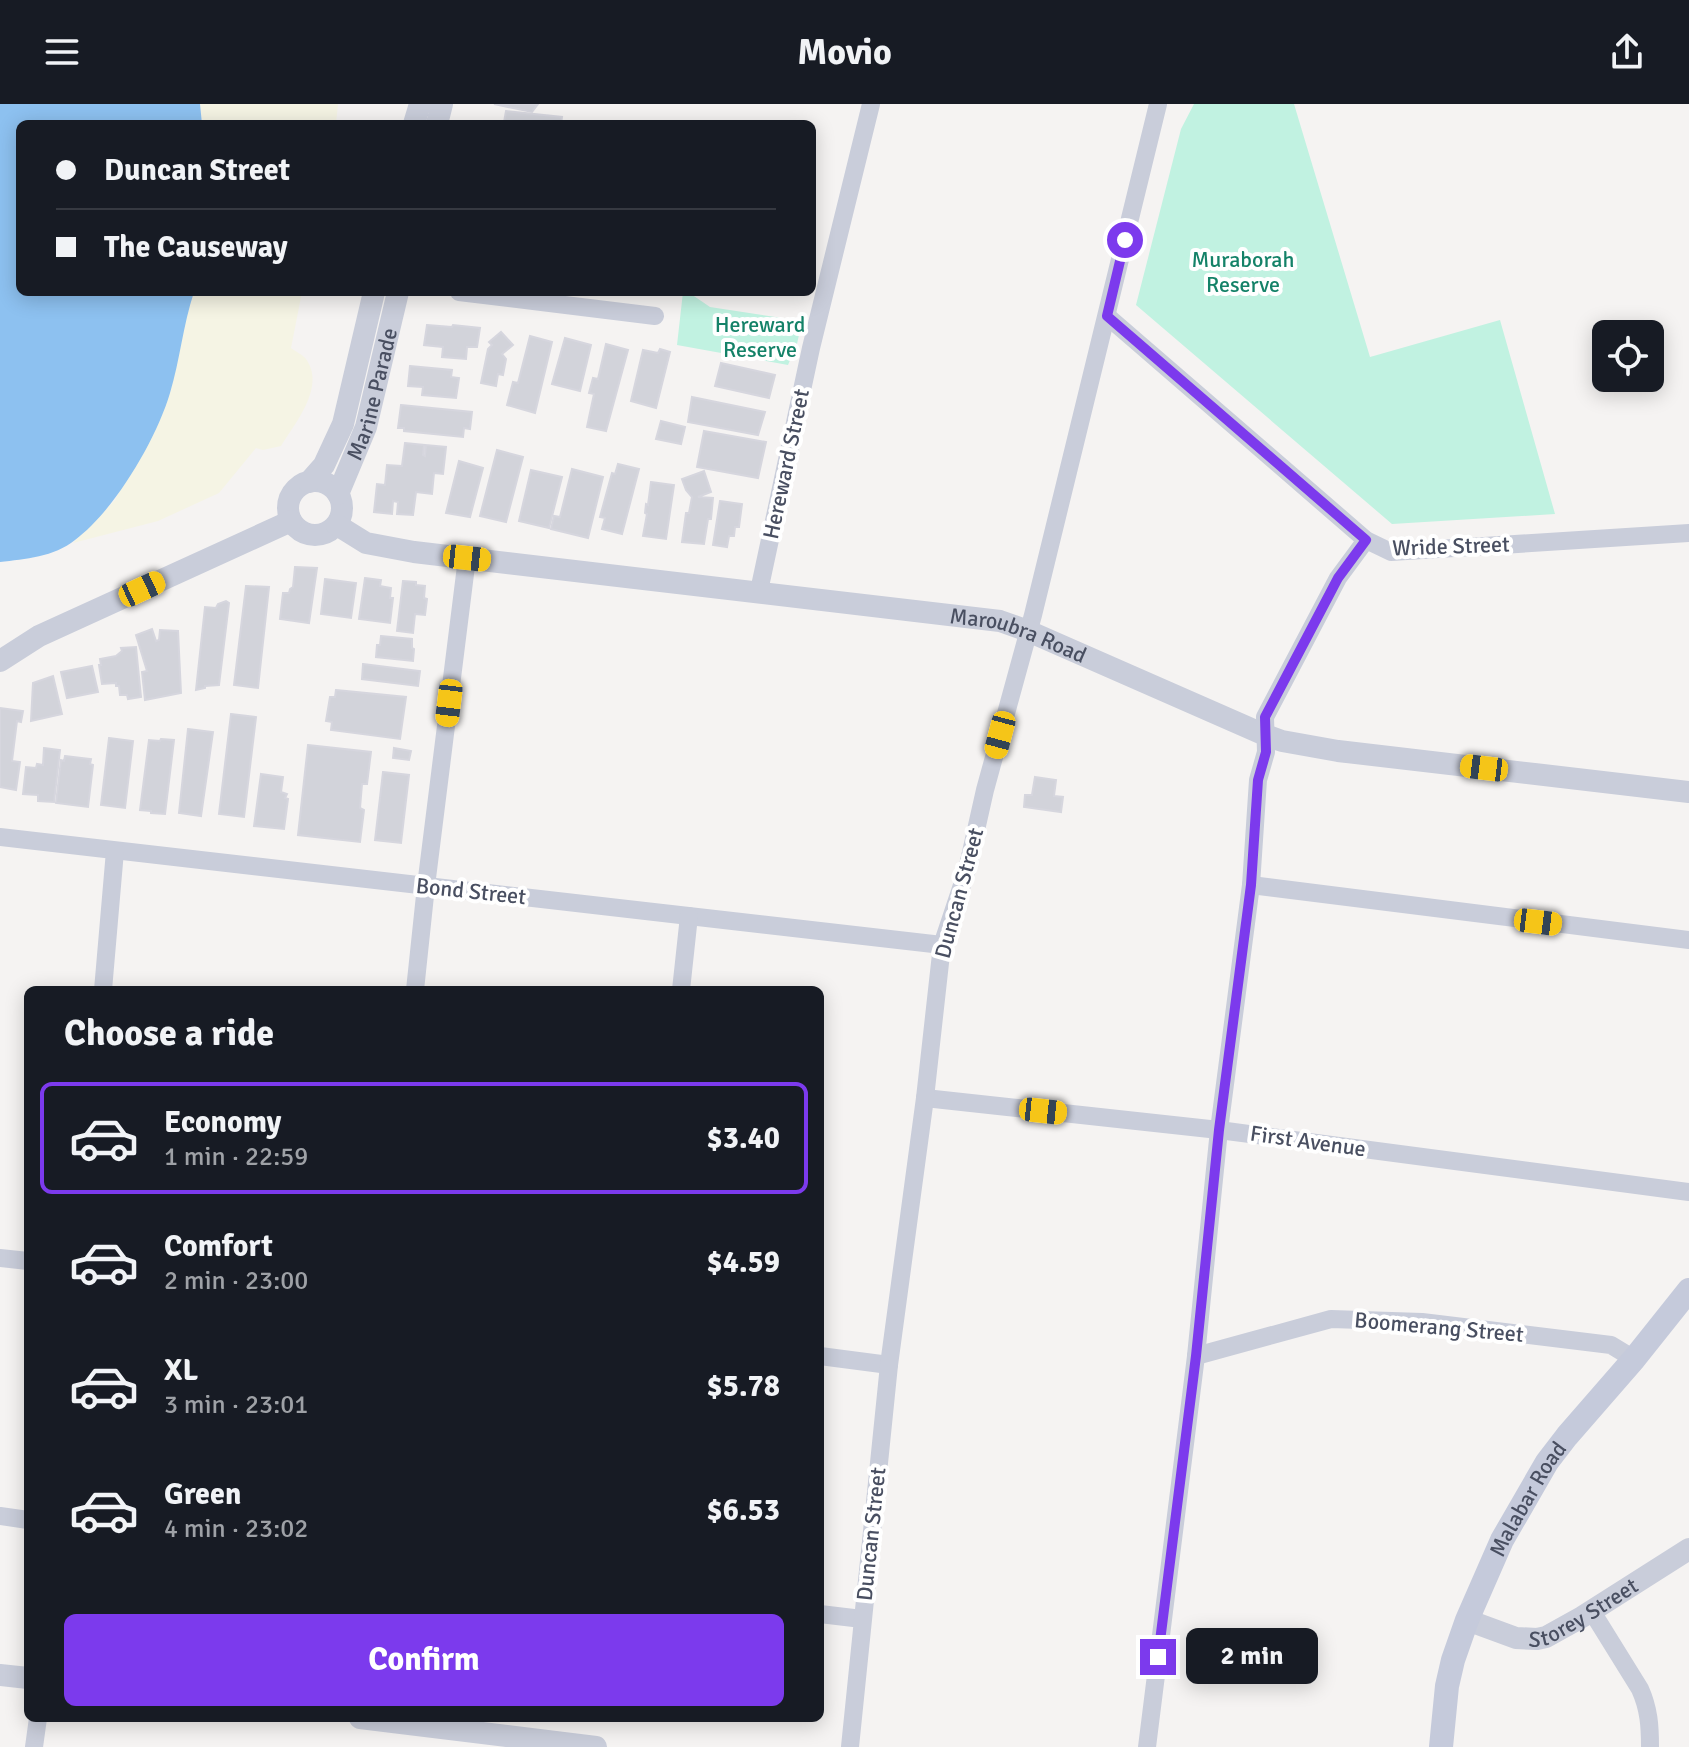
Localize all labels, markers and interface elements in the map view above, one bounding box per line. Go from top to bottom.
icon: menu [40,30,84,74]
text: Movio [797,30,892,75]
icon: share [1605,30,1649,74]
text: Duncan Street [104,152,290,189]
route start [1107,222,1143,258]
text: The Causeway [104,229,288,266]
park label: Muraborah Reserve [1191,246,1295,298]
park label: Hereward Reserve [715,311,805,363]
map controls [1592,320,1664,392]
button: locate [1592,320,1664,392]
street label: Marine Parade [340,325,403,464]
street label: Hereward Street [757,386,815,542]
street label: Wride Street [1392,530,1511,562]
car [442,544,492,572]
car [115,568,169,610]
street label: Maroubra Road [948,602,1091,669]
car [434,678,464,728]
car [982,709,1018,761]
car [1459,753,1509,783]
street label: Duncan Street [929,825,989,961]
street label: Bond Street [415,872,528,910]
car [1513,907,1563,937]
text: Choose a ride [64,1011,274,1056]
car [1018,1097,1068,1125]
icon: car [68,1102,140,1174]
text: Economy [164,1104,281,1141]
text: $3.40 [707,1120,780,1157]
street label: First Avenue [1248,1120,1368,1162]
text: 1 min · 22:59 [164,1141,308,1173]
icon: car [68,1226,140,1298]
text: Comfort [164,1228,273,1265]
text: $4.59 [707,1244,780,1281]
text: 2 min · 23:00 [164,1265,308,1297]
street label: Boomerang Street [1353,1306,1525,1348]
icon: car [68,1350,140,1422]
text: XL [164,1352,198,1389]
text: $5.78 [707,1368,780,1405]
text: 3 min · 23:01 [164,1389,308,1421]
street label: Malabar Road [1483,1436,1572,1560]
street label: Duncan Street [851,1466,891,1602]
icon: car [68,1474,140,1546]
text: Green [164,1476,241,1513]
text: $6.53 [707,1492,780,1529]
text: 4 min · 23:02 [164,1513,308,1545]
street label: Storey Street [1528,1571,1643,1653]
button: Confirm [64,1614,784,1706]
callout: 2 min [1186,1629,1318,1685]
route end [1140,1639,1176,1675]
text: 2 min [1221,1640,1283,1672]

